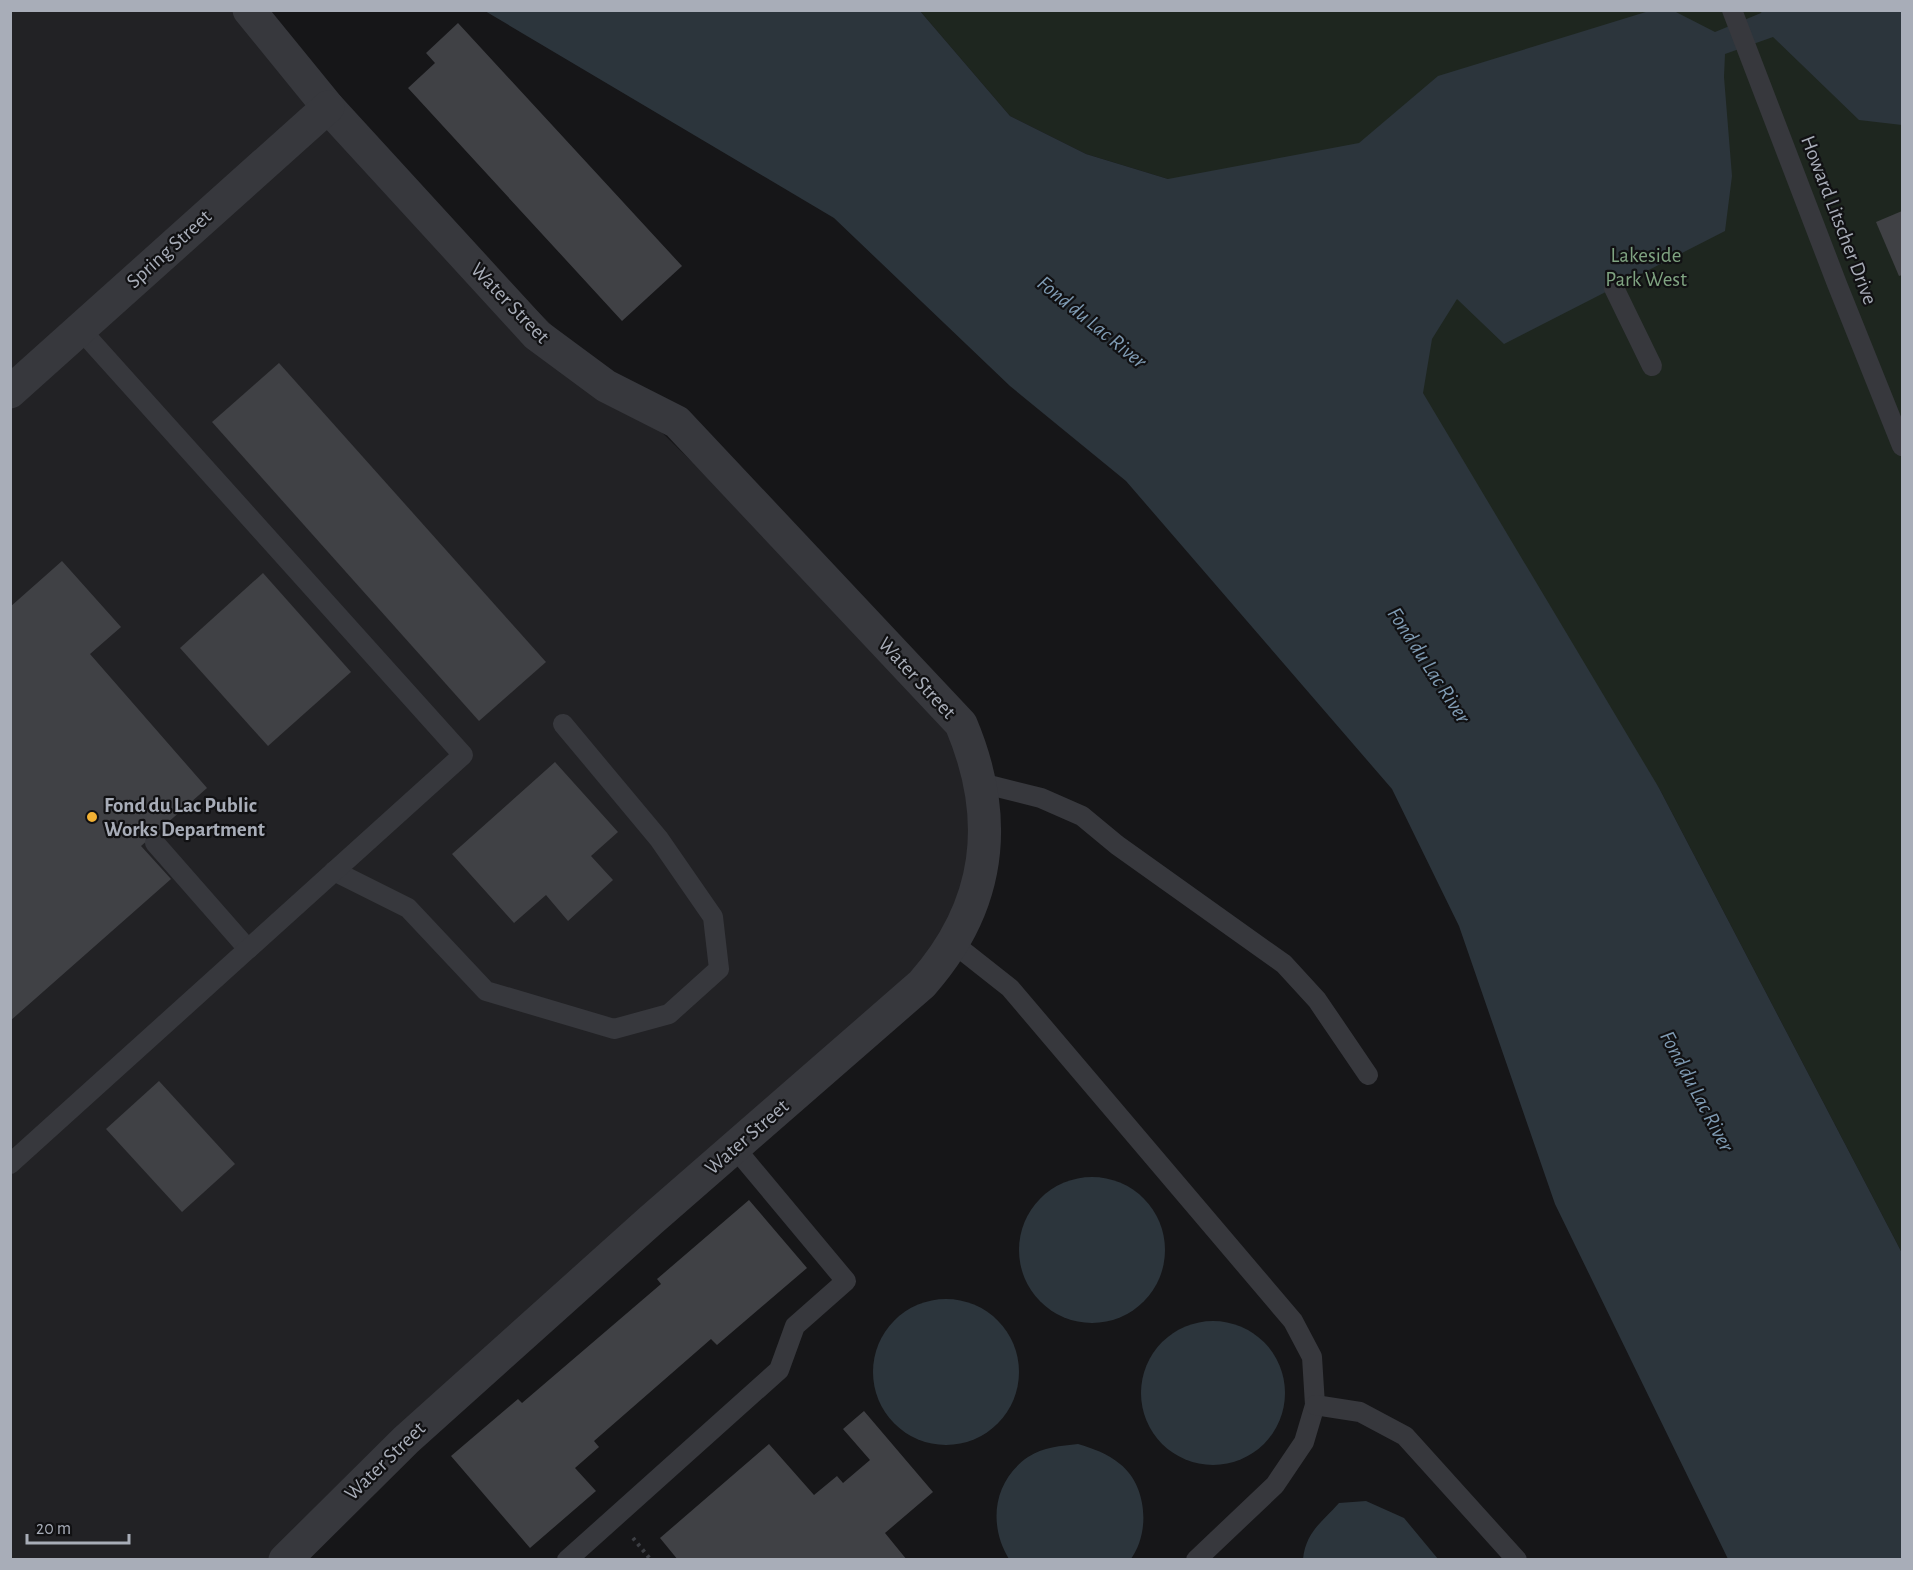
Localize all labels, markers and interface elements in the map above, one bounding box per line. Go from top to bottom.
street label: Howard Litscher Drive [1797,133,1881,307]
street label: Spring Street [123,205,216,292]
park label: Lakeside Park West [1605,245,1687,290]
street label: Water Street [467,259,554,348]
water label: Fond du Lac River [1033,272,1151,373]
water label: Fond du Lac River [1383,603,1475,728]
street label: Water Street [874,633,960,723]
place label: Fond du Lac Public Works Department [104,795,265,840]
marker: Fond du Lac Public Works Department [85,810,99,824]
water label: Fond du Lac River [1656,1027,1738,1156]
street label: Water Street [701,1095,793,1179]
street label: Water Street [341,1417,430,1504]
scale bar [27,1507,129,1545]
text: 20 m [36,1520,71,1538]

